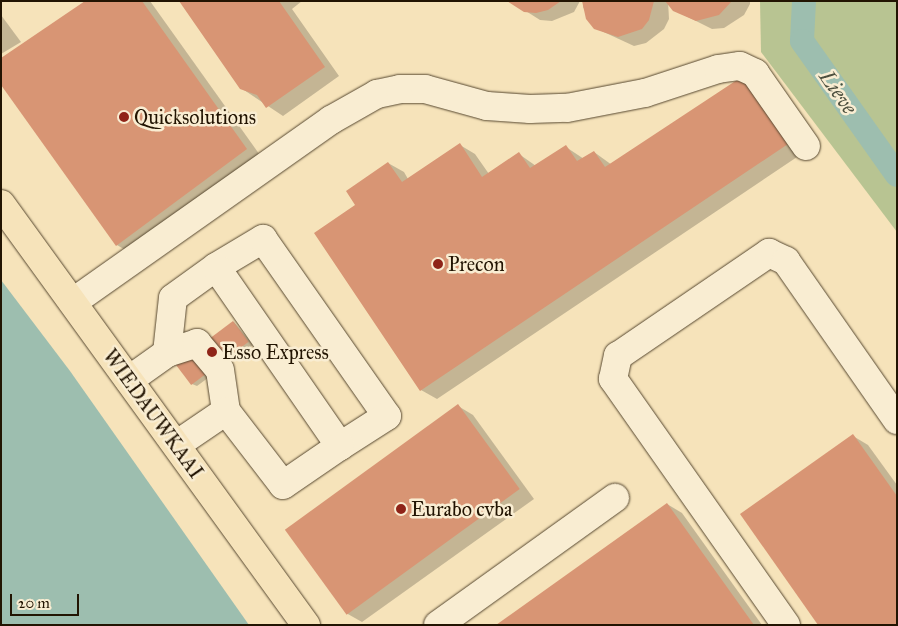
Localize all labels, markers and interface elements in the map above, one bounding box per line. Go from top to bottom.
water label: Lieve [814,65,862,119]
place label: Quicksolutions [134,105,256,129]
marker: Quicksolutions [118,111,130,123]
place label: Precon [448,252,505,276]
marker: Precon [432,258,444,270]
place label: Esso Express [222,340,329,364]
street label: WIEDAUWKAAI [98,344,208,484]
marker: Esso Express [206,346,218,358]
place label: Eurabo cvba [411,497,512,521]
marker: Eurabo cvba [395,503,407,515]
scale bar [12,584,81,616]
text: 20 m [18,594,50,612]

